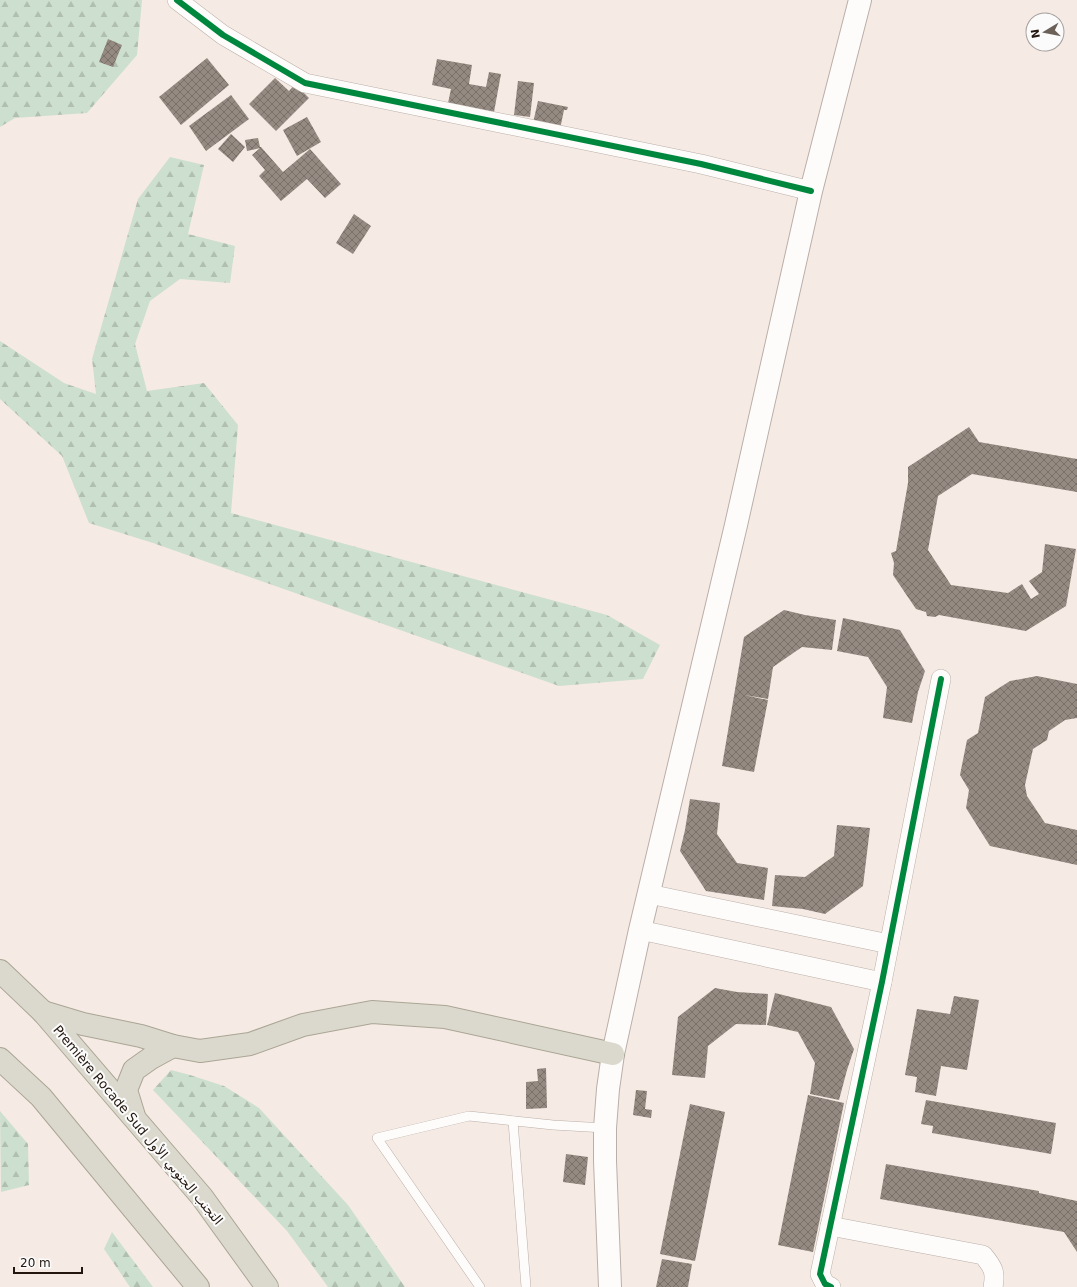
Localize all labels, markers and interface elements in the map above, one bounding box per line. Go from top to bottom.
north arrow [1025,12,1065,52]
text: N [1028,28,1043,39]
street label: Première Rocade Sud التجنب الجنوبي الأول [49,1022,227,1228]
scale bar [14,1249,82,1275]
text: 20 m [20,1256,51,1270]

